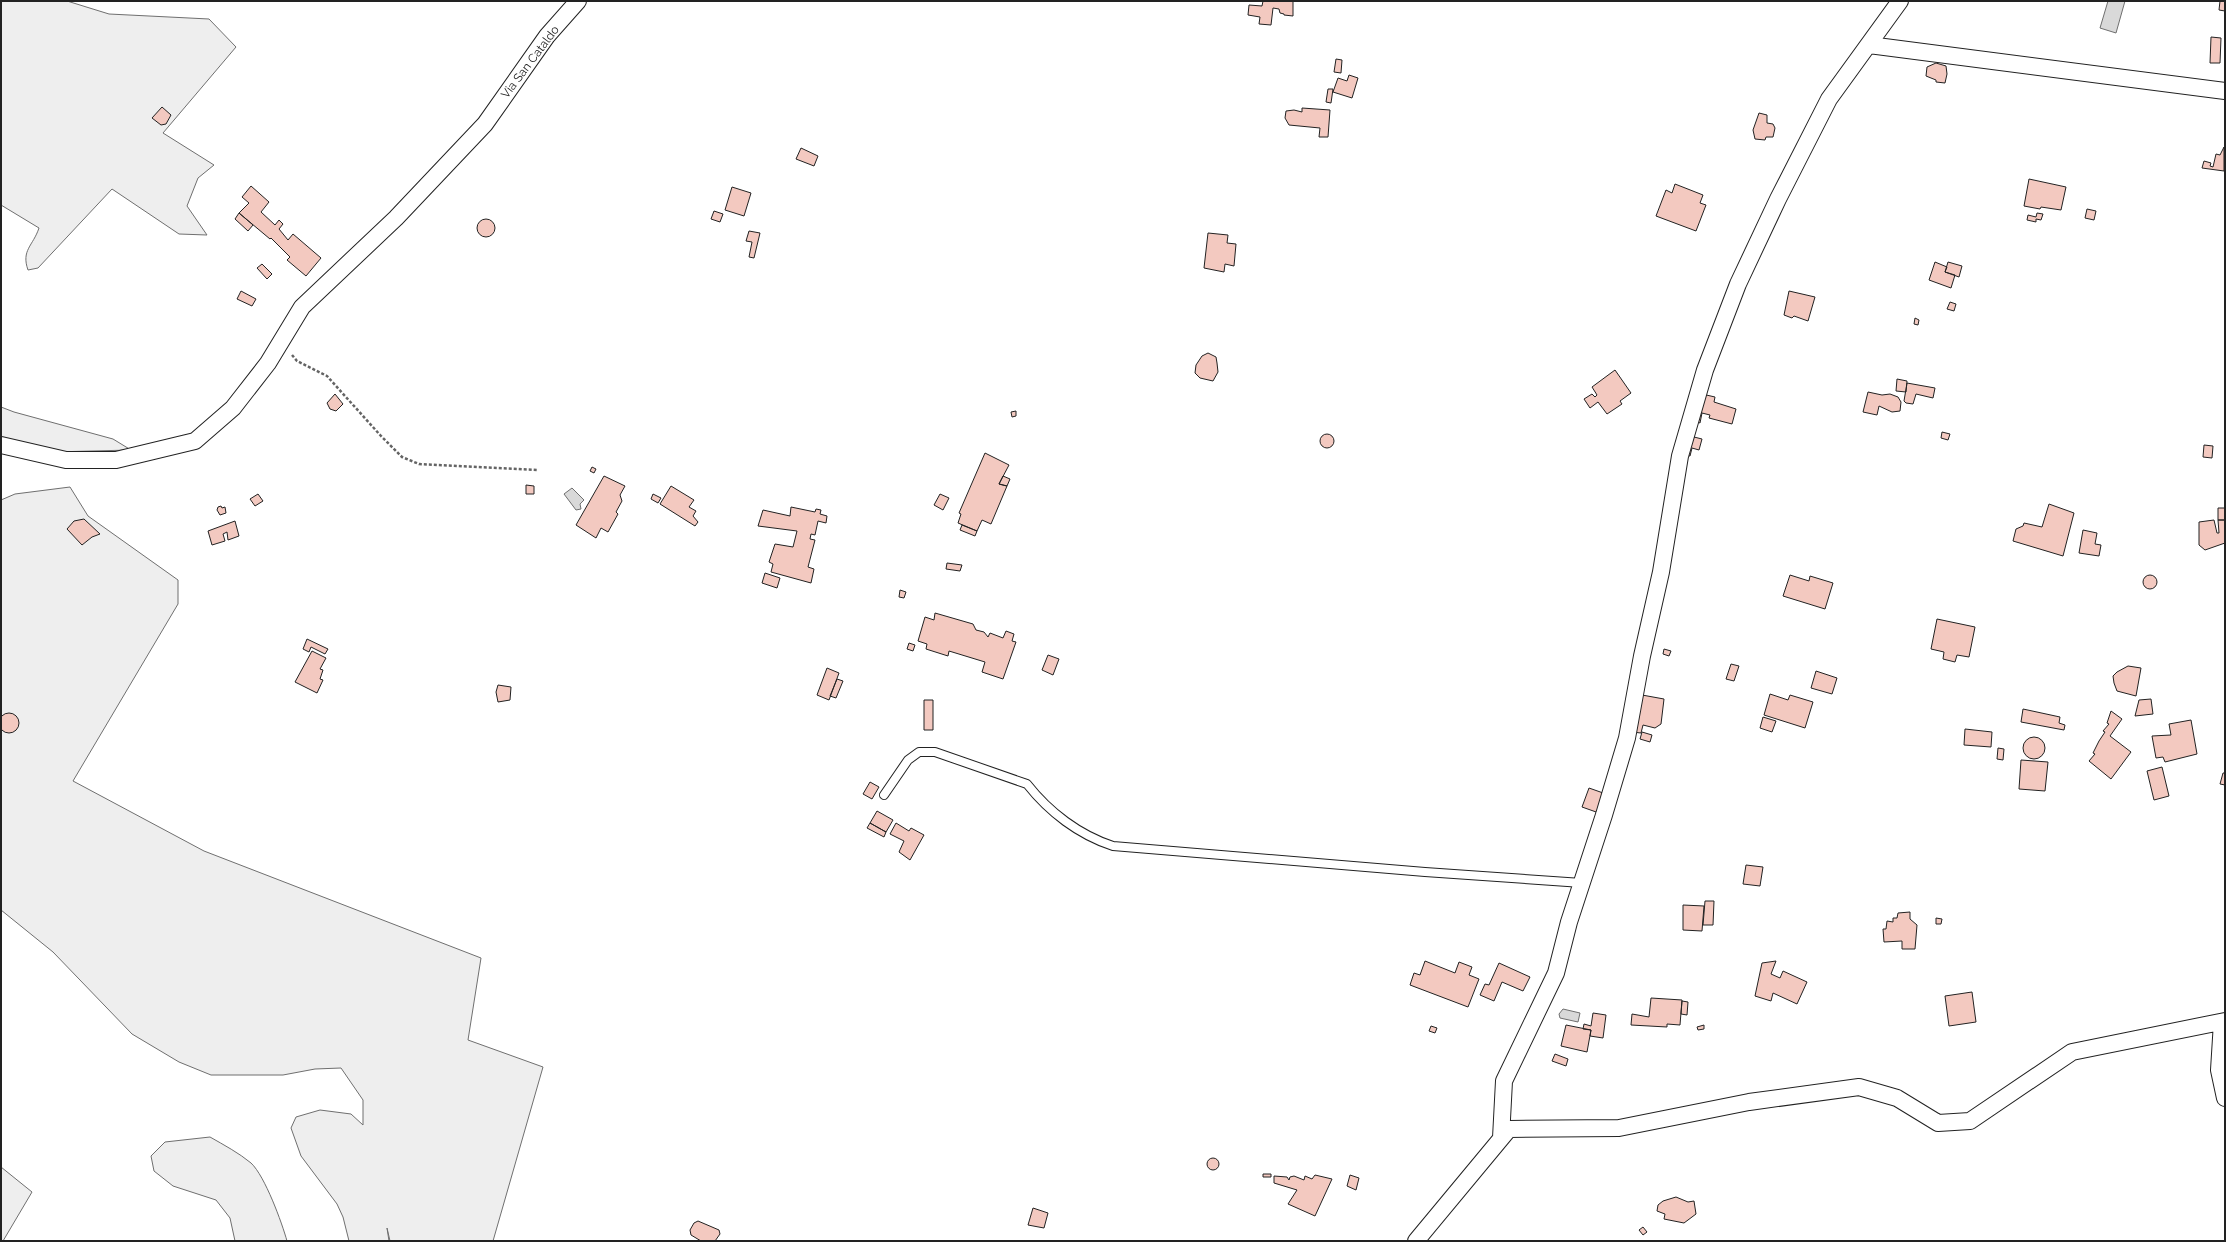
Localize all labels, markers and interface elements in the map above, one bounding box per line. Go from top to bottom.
street label: Via San Cataldo [498,23,562,101]

